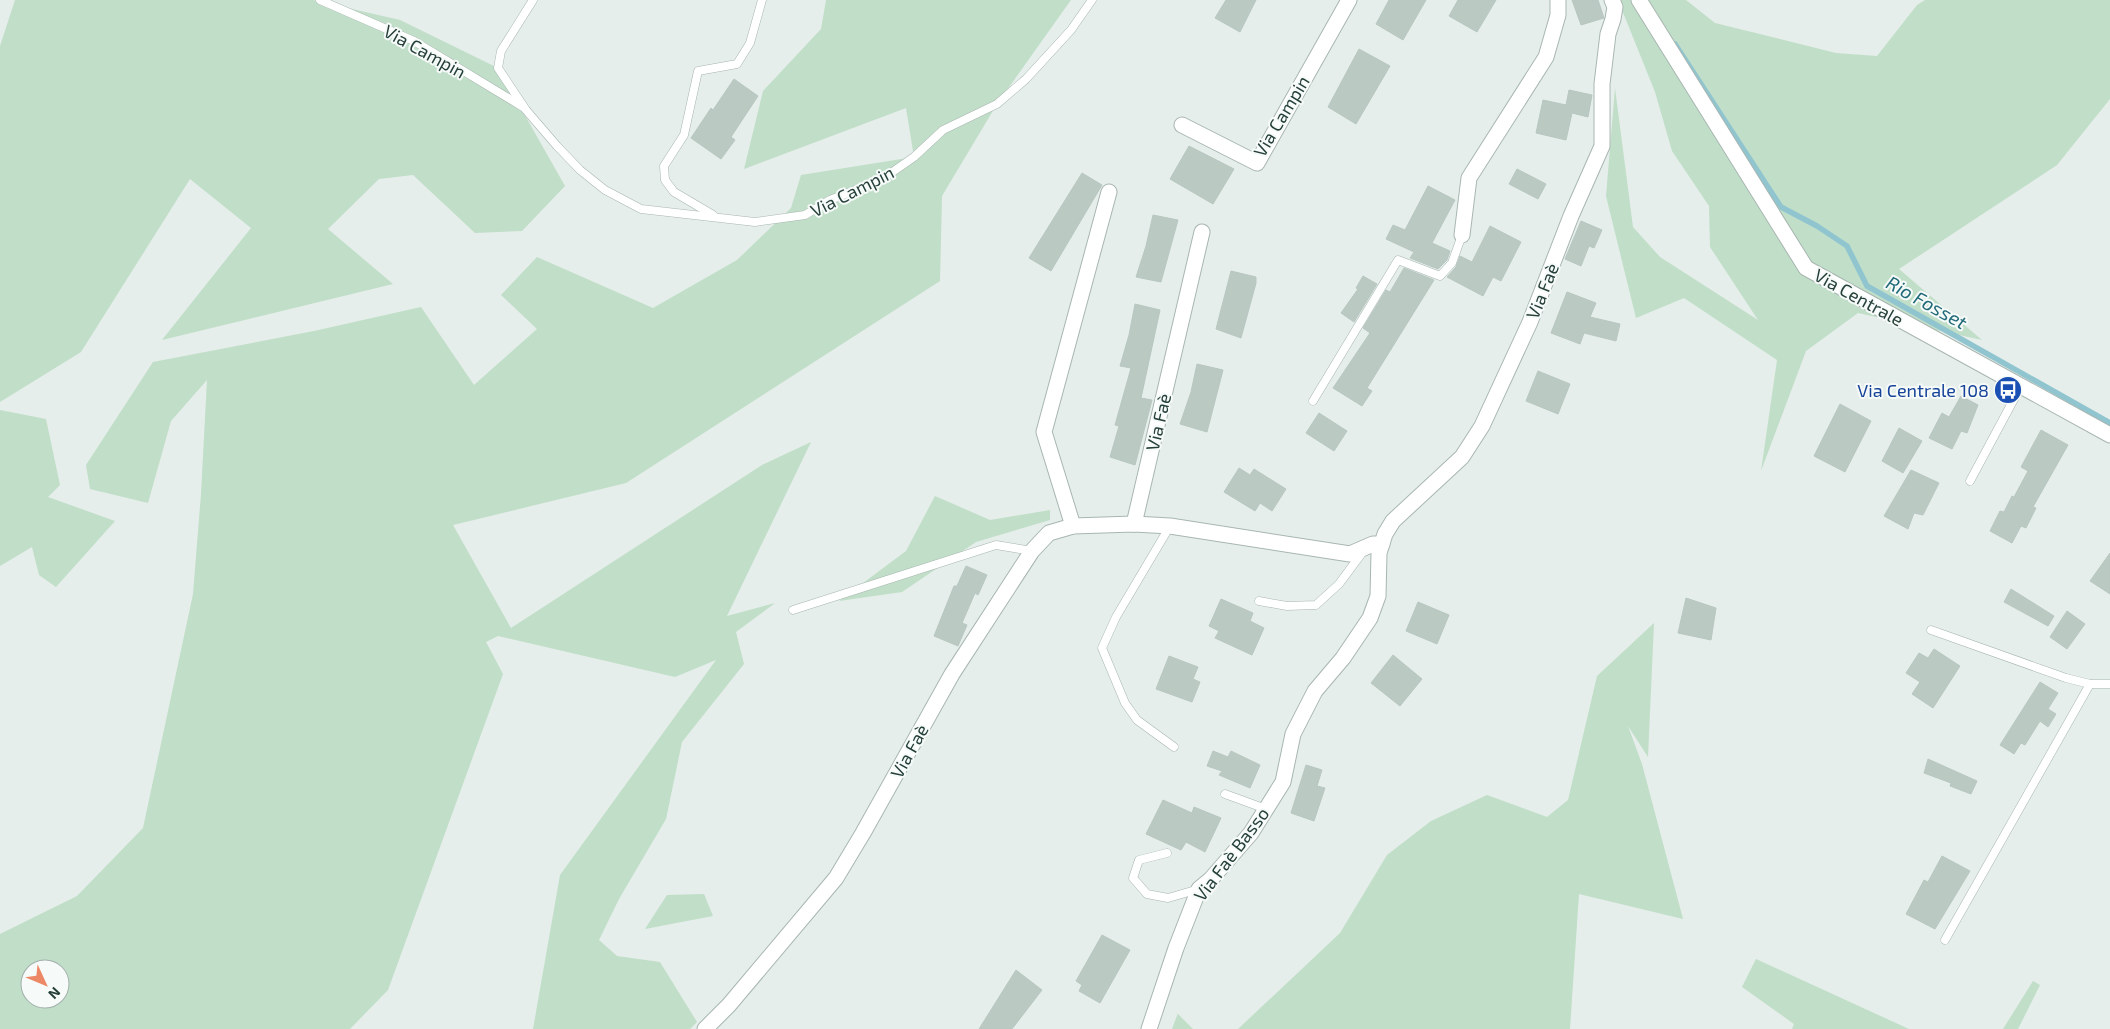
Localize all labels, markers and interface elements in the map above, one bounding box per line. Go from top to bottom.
street label: Via Campin [380,19,470,83]
street label: Via Campin [1248,72,1314,160]
street label: Via Campin [807,161,897,221]
street label: Via Faè [1521,260,1563,322]
street label: Via Centrale [1811,263,1907,331]
water label: Rio Fosset [1883,270,1972,334]
bus stop icon: Via Centrale 108 [1993,375,2023,405]
place label: Via Centrale 108 [1857,379,1989,401]
street label: Via Faè [1141,391,1175,453]
street label: Via Faè [885,720,933,782]
street label: Via Faè Basso [1189,803,1273,905]
north arrow [20,959,70,1009]
text: N [45,984,64,1003]

